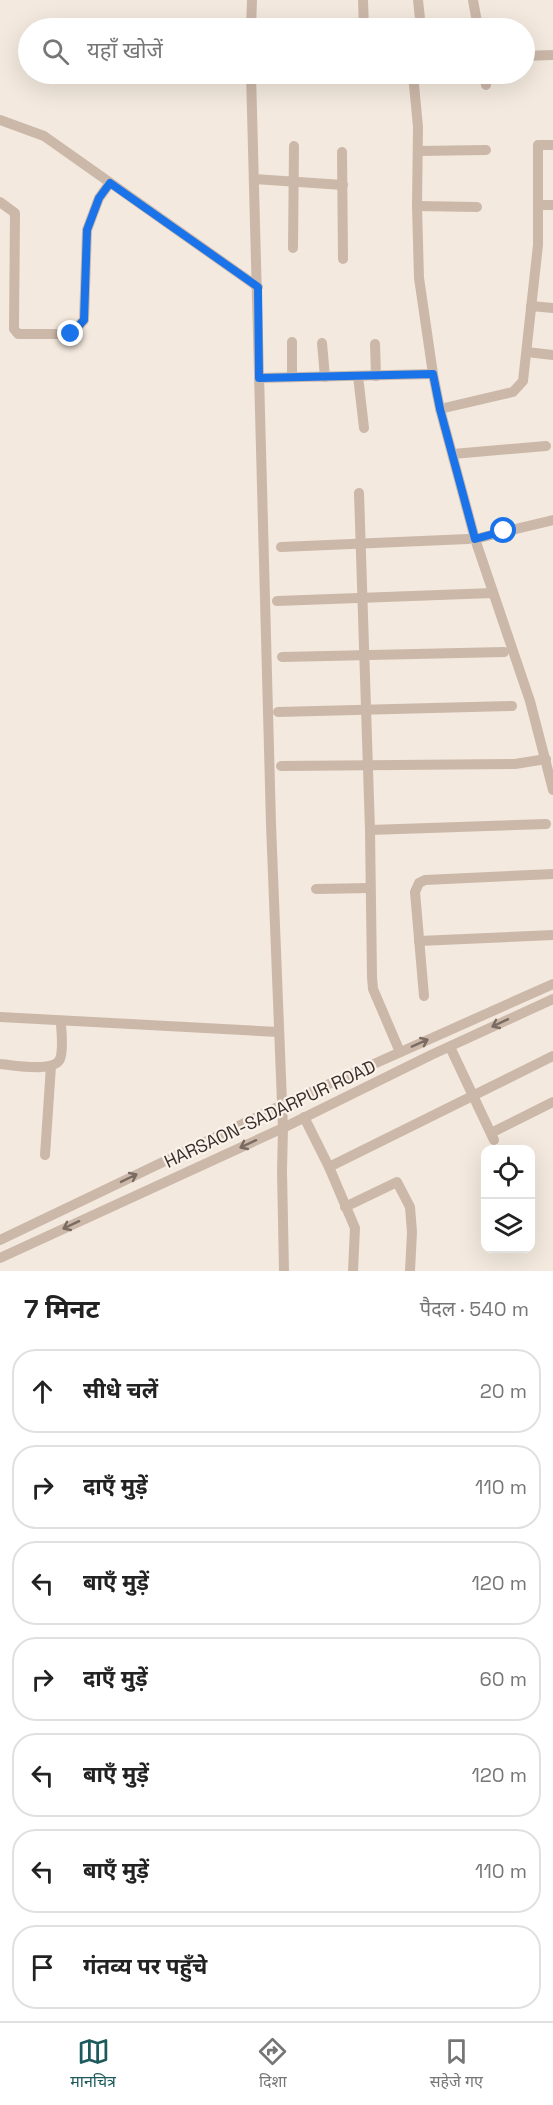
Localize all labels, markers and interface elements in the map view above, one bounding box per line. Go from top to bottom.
search box [18,18,535,84]
icon: search [39,35,72,68]
text: यहाँ खोजें [87,36,163,64]
route end [57,320,83,346]
route start [490,517,516,543]
one-way arrow [491,1018,509,1030]
one-way arrow [410,1037,428,1049]
street label: HARSAON-SADARPUR ROAD [160,1054,379,1173]
one-way arrow [240,1139,258,1150]
map controls [481,1145,535,1253]
button: locate [481,1145,535,1199]
one-way arrow [119,1172,137,1184]
button: layers [481,1199,535,1253]
one-way arrow [63,1220,81,1231]
text: 7 मिनट [24,1292,100,1326]
text: पैदल · 540 m [420,1296,529,1322]
icon: ahead [26,1375,59,1408]
text: सीधे चलें [83,1376,158,1404]
text: 20 m [480,1378,527,1404]
icon: right [26,1471,59,1504]
text: दाएँ मुड़ें [83,1472,148,1500]
text: 110 m [475,1474,527,1500]
icon: left [26,1567,59,1600]
text: बाएँ मुड़ें [83,1568,149,1596]
text: 120 m [471,1570,527,1596]
icon: right [26,1663,59,1696]
text: दाएँ मुड़ें [83,1664,148,1692]
text: 60 m [480,1666,527,1692]
icon: left [26,1759,59,1792]
text: बाएँ मुड़ें [83,1760,149,1788]
text: 120 m [471,1762,527,1788]
icon: left [26,1855,59,1888]
text: बाएँ मुड़ें [83,1856,149,1884]
text: 110 m [475,1858,527,1884]
icon: arrive [26,1951,59,1984]
text: गंतव्य पर पहुँचे [83,1952,207,1980]
tab: मानचित्र [70,2035,116,2094]
tab: दिशा [256,2035,289,2094]
tab: सहेजे गए [430,2035,483,2094]

